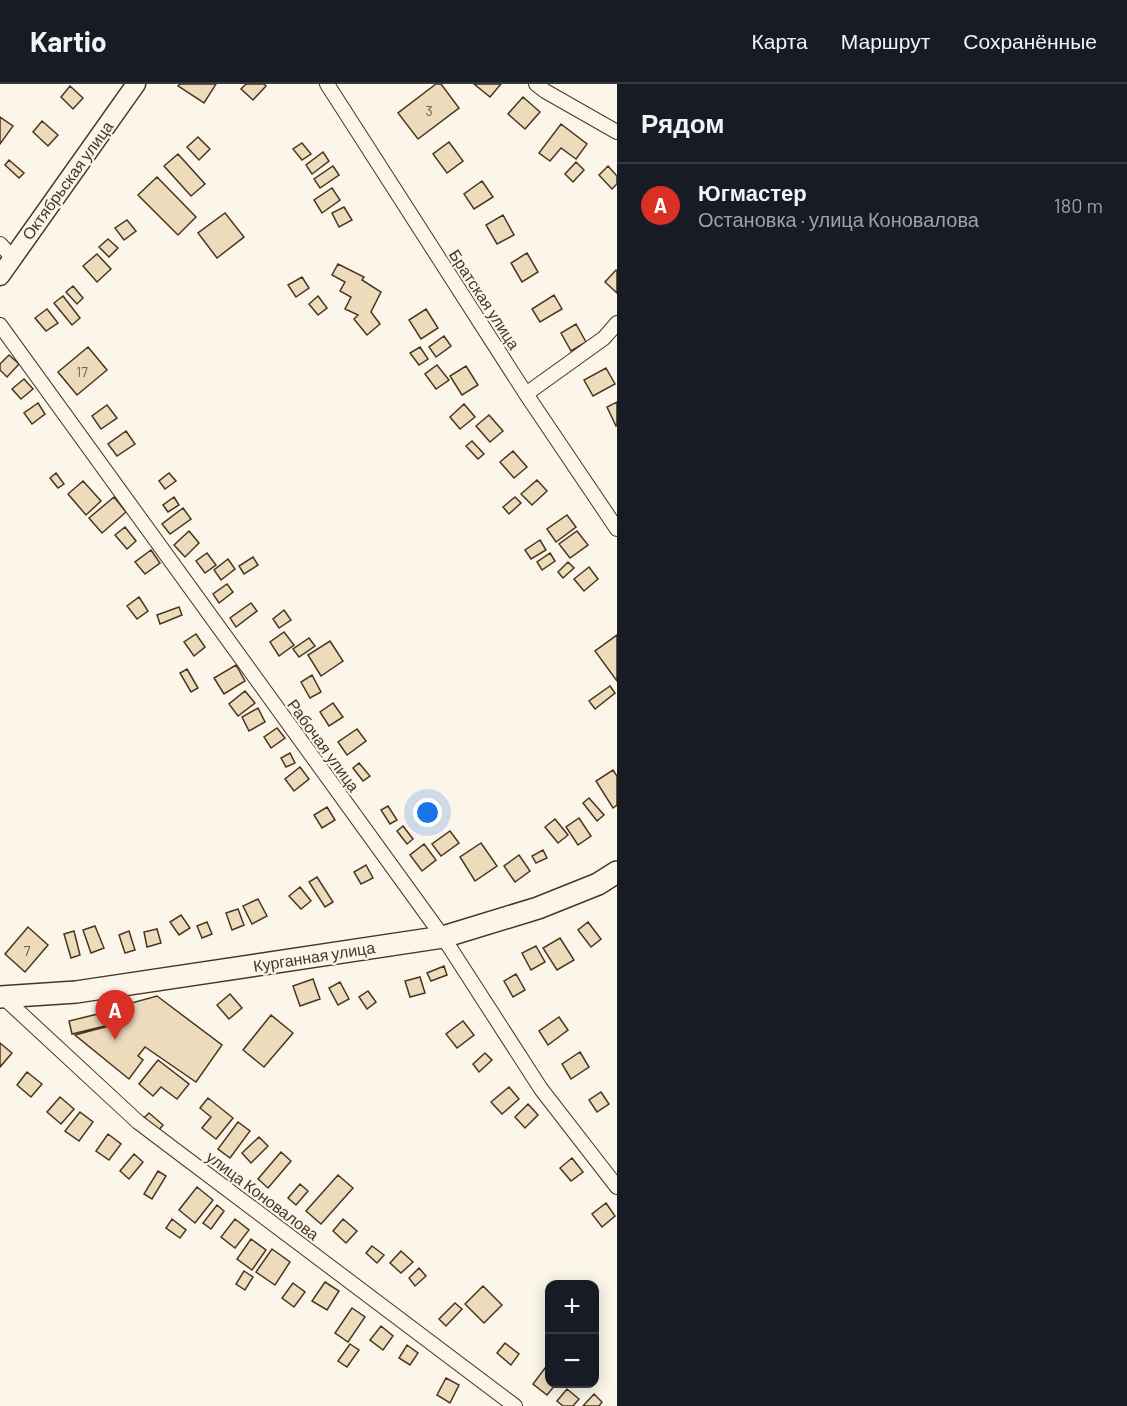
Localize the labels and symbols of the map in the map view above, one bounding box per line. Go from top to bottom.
house number: 3 [425,102,433,119]
street label: Октябрьская улица [18,117,117,243]
street label: Братская улица [446,246,524,353]
house number: 17 [76,363,88,380]
street label: Рабочая улица [284,695,364,795]
your location [413,798,442,827]
street label: Курганная улица [252,937,376,975]
house number: 7 [24,942,31,959]
pin: A [96,990,134,1040]
street label: улица Коновалова [203,1146,323,1244]

